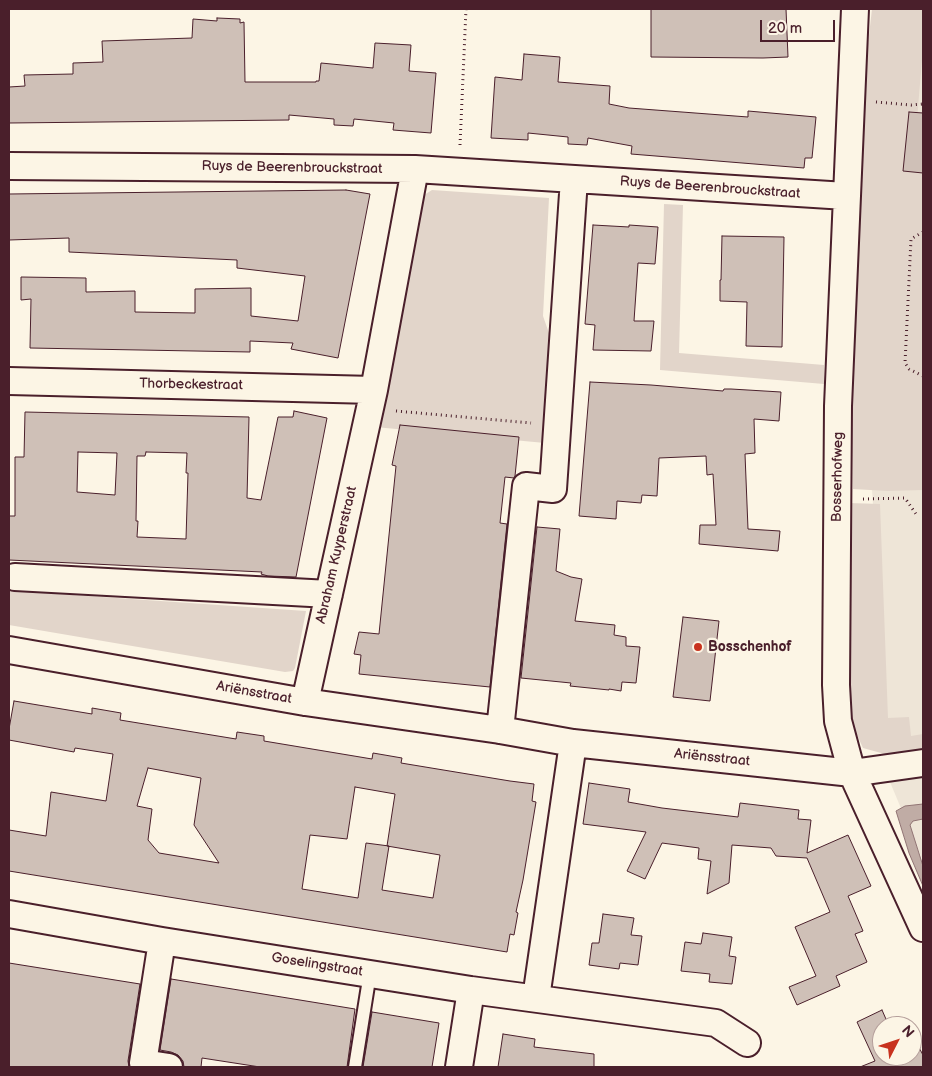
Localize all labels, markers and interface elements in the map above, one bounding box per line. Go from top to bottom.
scale bar [762,10,837,42]
text: 20 m [768,19,802,38]
street label: Ruys de Beerenbrouckstraat [201,158,383,178]
street label: Ruys de Beerenbrouckstraat [619,173,801,203]
street label: Thorbeckestraat [139,376,243,394]
street label: Bosserhofweg [829,432,847,522]
street label: Abraham Kuyperstraat [313,485,361,625]
place label: Bosschenhof [708,639,791,655]
marker: Bosschenhof [692,641,704,653]
street label: Ariënsstraat [215,678,293,708]
street label: Ariënsstraat [673,746,751,770]
street label: Goselingstraat [270,949,364,981]
north arrow [872,1016,922,1066]
text: N [898,1022,918,1041]

